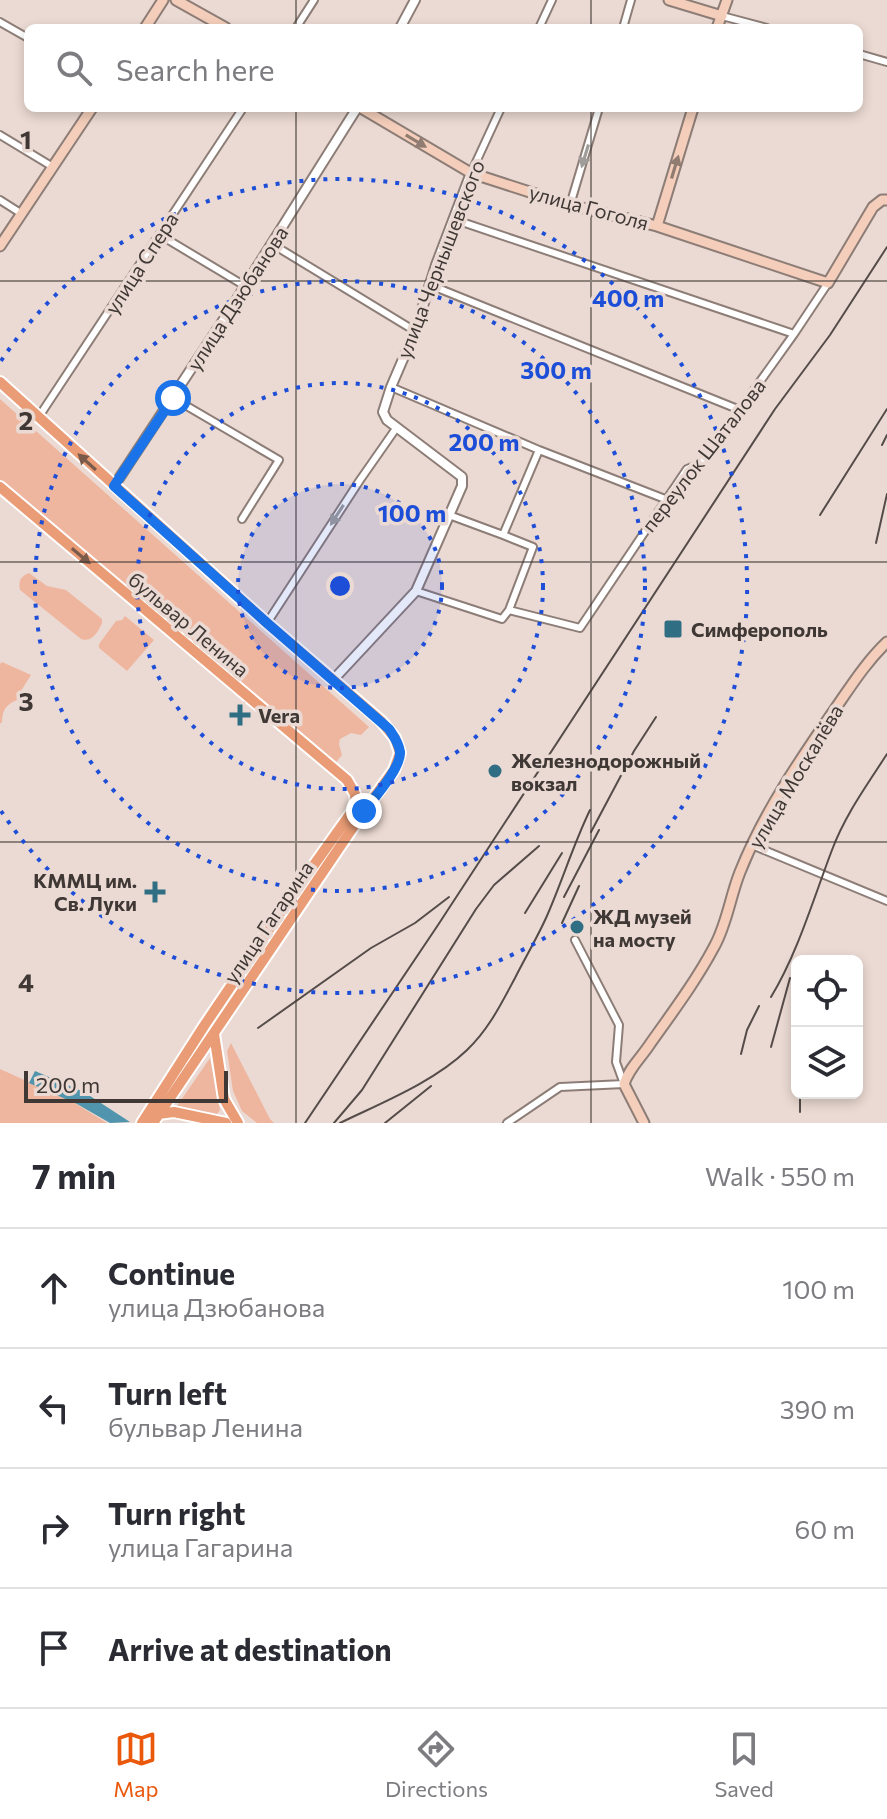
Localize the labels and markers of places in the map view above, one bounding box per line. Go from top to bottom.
centre of rings [326,572,354,600]
place label: Симферополь [691,617,828,641]
marker: Симферополь [662,618,684,640]
place label: Vera [258,703,300,727]
marker: Vera [229,704,251,726]
place label: Железнодорожный вокзал [511,748,701,795]
marker: Железнодорожный вокзал [486,762,504,780]
place label: КММЦ им. Св. Луки [33,868,137,915]
marker: КММЦ им. Св. Луки [144,881,166,903]
place label: ЖД музей на мосту [593,904,692,951]
marker: ЖД музей на мосту [568,918,586,936]

